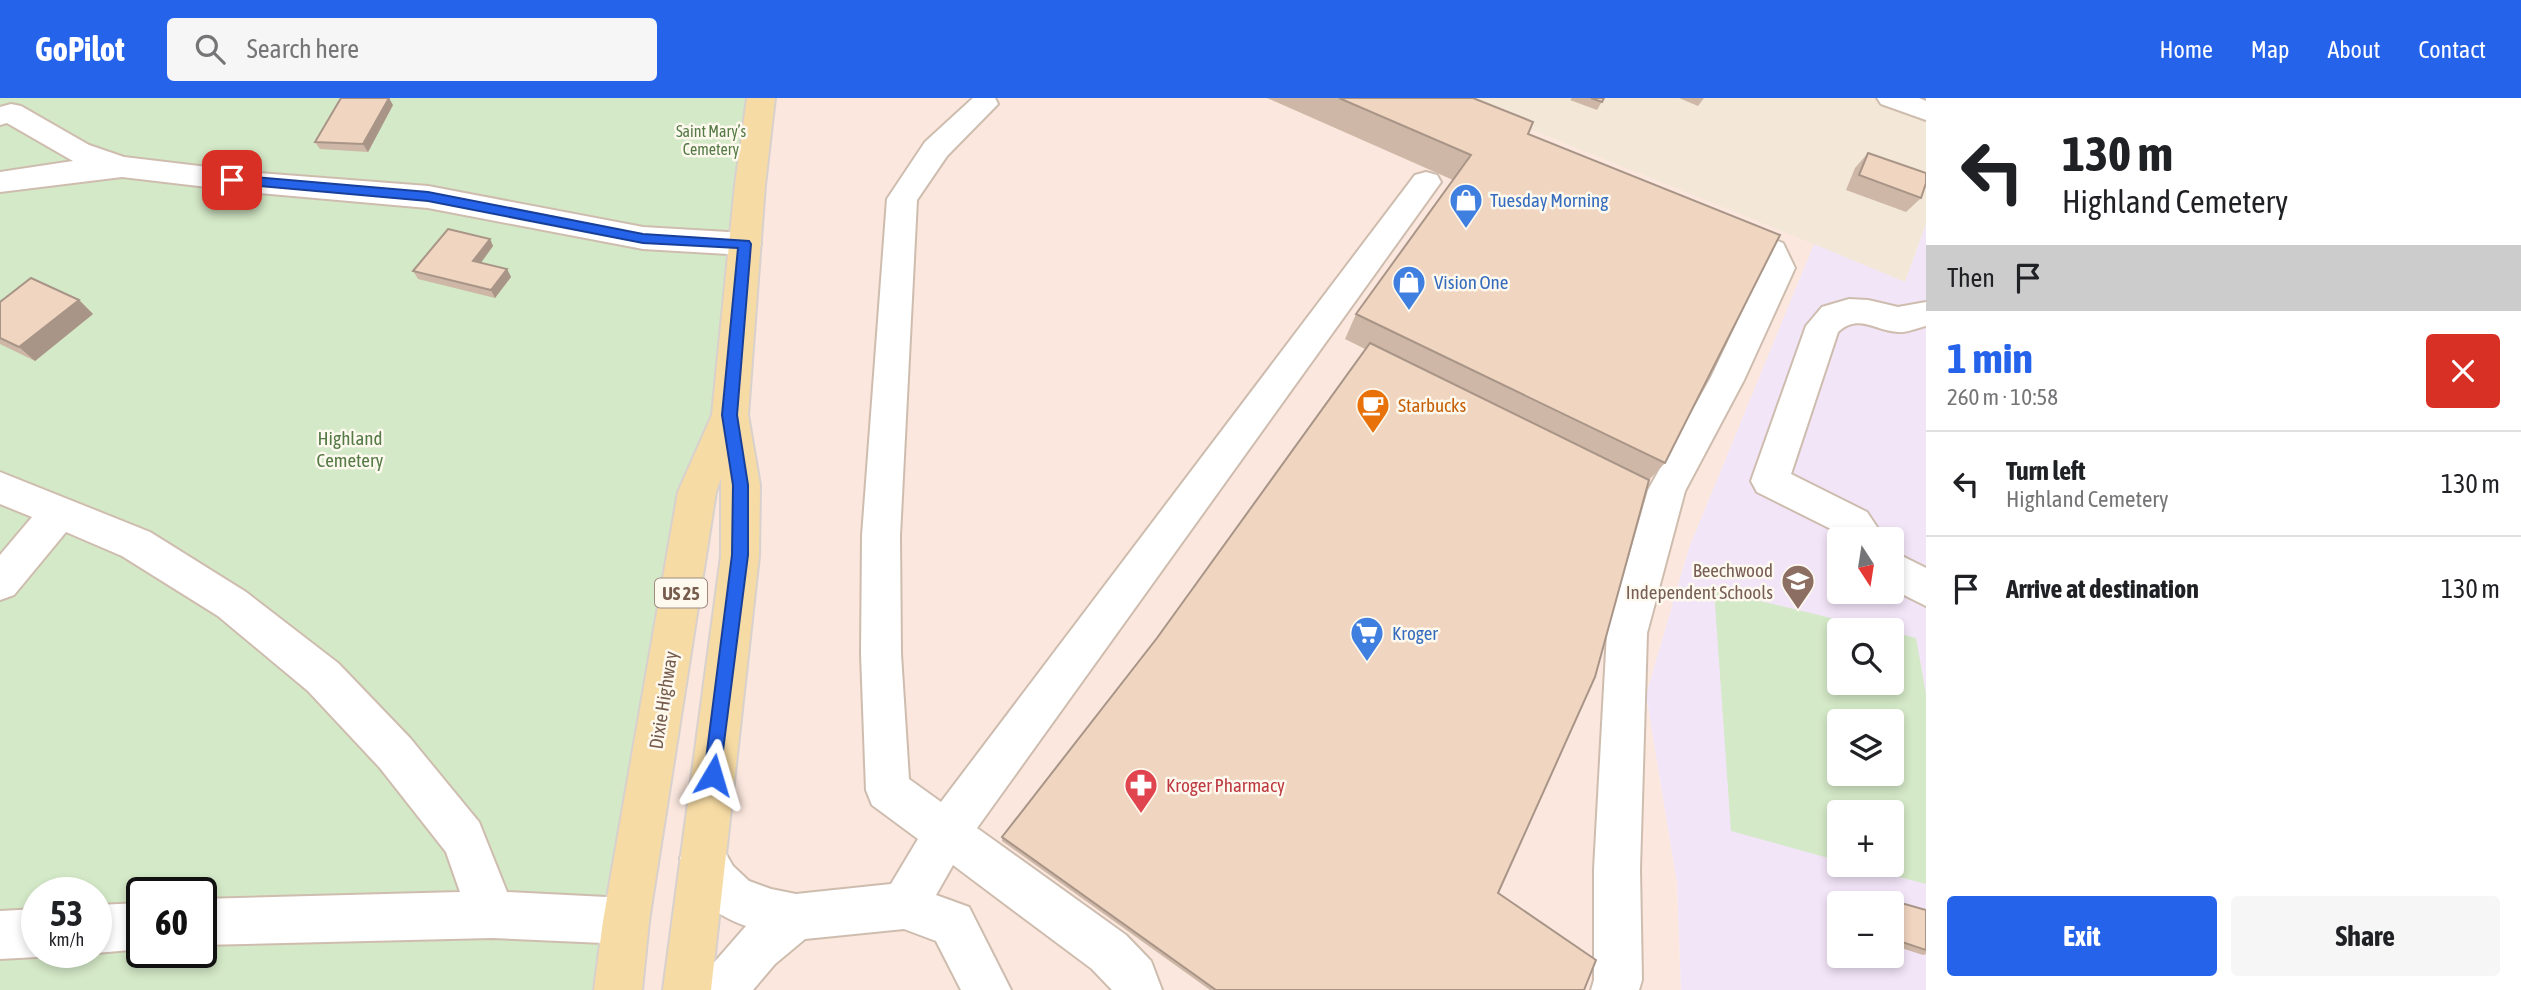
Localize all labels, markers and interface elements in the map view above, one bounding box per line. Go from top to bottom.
search box [167,18,657,81]
text: GoPilot [35,30,125,68]
icon: search [191,30,229,68]
text: Search here [247,34,359,64]
text: Home [2159,36,2213,63]
text: Map [2251,36,2289,63]
text: About [2327,36,2380,63]
text: Contact [2418,36,2486,63]
park label: Saint Mary’s Cemetery [676,122,746,159]
text: 130 m [2062,125,2173,181]
icon: left [1947,126,2038,217]
pin [202,150,262,210]
icon: arrive [213,161,251,199]
shop icon: Tuesday Morning [1447,181,1485,230]
text: Highland Cemetery [2062,183,2288,220]
place label: Tuesday Morning [1490,189,1609,211]
icon: arrive [2009,259,2047,297]
shop icon: Vision One [1390,263,1428,312]
text: Then [1947,263,1995,293]
place label: Vision One [1434,271,1508,293]
text: 1 min [1947,334,2033,382]
button: close [2426,334,2500,408]
text: 260 m · 10:58 [1947,384,2058,410]
cafe icon: Starbucks [1354,386,1392,435]
place label: Starbucks [1398,394,1466,416]
park label: Highland Cemetery [317,427,384,471]
text: Turn left [2006,456,2086,486]
icon: left [1947,465,1985,503]
text: 130 m [2441,469,2500,499]
text: Highland Cemetery [2006,486,2169,512]
north arrow [1827,527,1904,604]
map controls [1827,527,1904,968]
place label: Beechwood Independent Schools [1626,559,1773,603]
school or university icon: Beechwood Independent Schools [1779,562,1817,611]
icon: arrive [1947,570,1985,608]
text: Arrive at destination [2006,574,2199,604]
text: 130 m [2441,574,2500,604]
road number: US 25 [655,578,707,607]
supermarket icon: Kroger [1348,614,1386,663]
button: search [1827,618,1904,695]
place label: Kroger [1392,622,1438,644]
street label: Dixie Highway [644,649,682,751]
button: layers [1827,709,1904,786]
position arrow [676,738,750,812]
pharmacy icon: Kroger Pharmacy [1122,766,1160,815]
place label: Kroger Pharmacy [1166,774,1285,796]
button: + [1827,800,1904,877]
speed limit sign: 60 [126,877,217,968]
button: − [1827,891,1904,968]
text: 53 [50,893,83,933]
button: Exit [1947,896,2217,976]
button: Share [2231,896,2500,976]
text: km/h [49,929,84,950]

